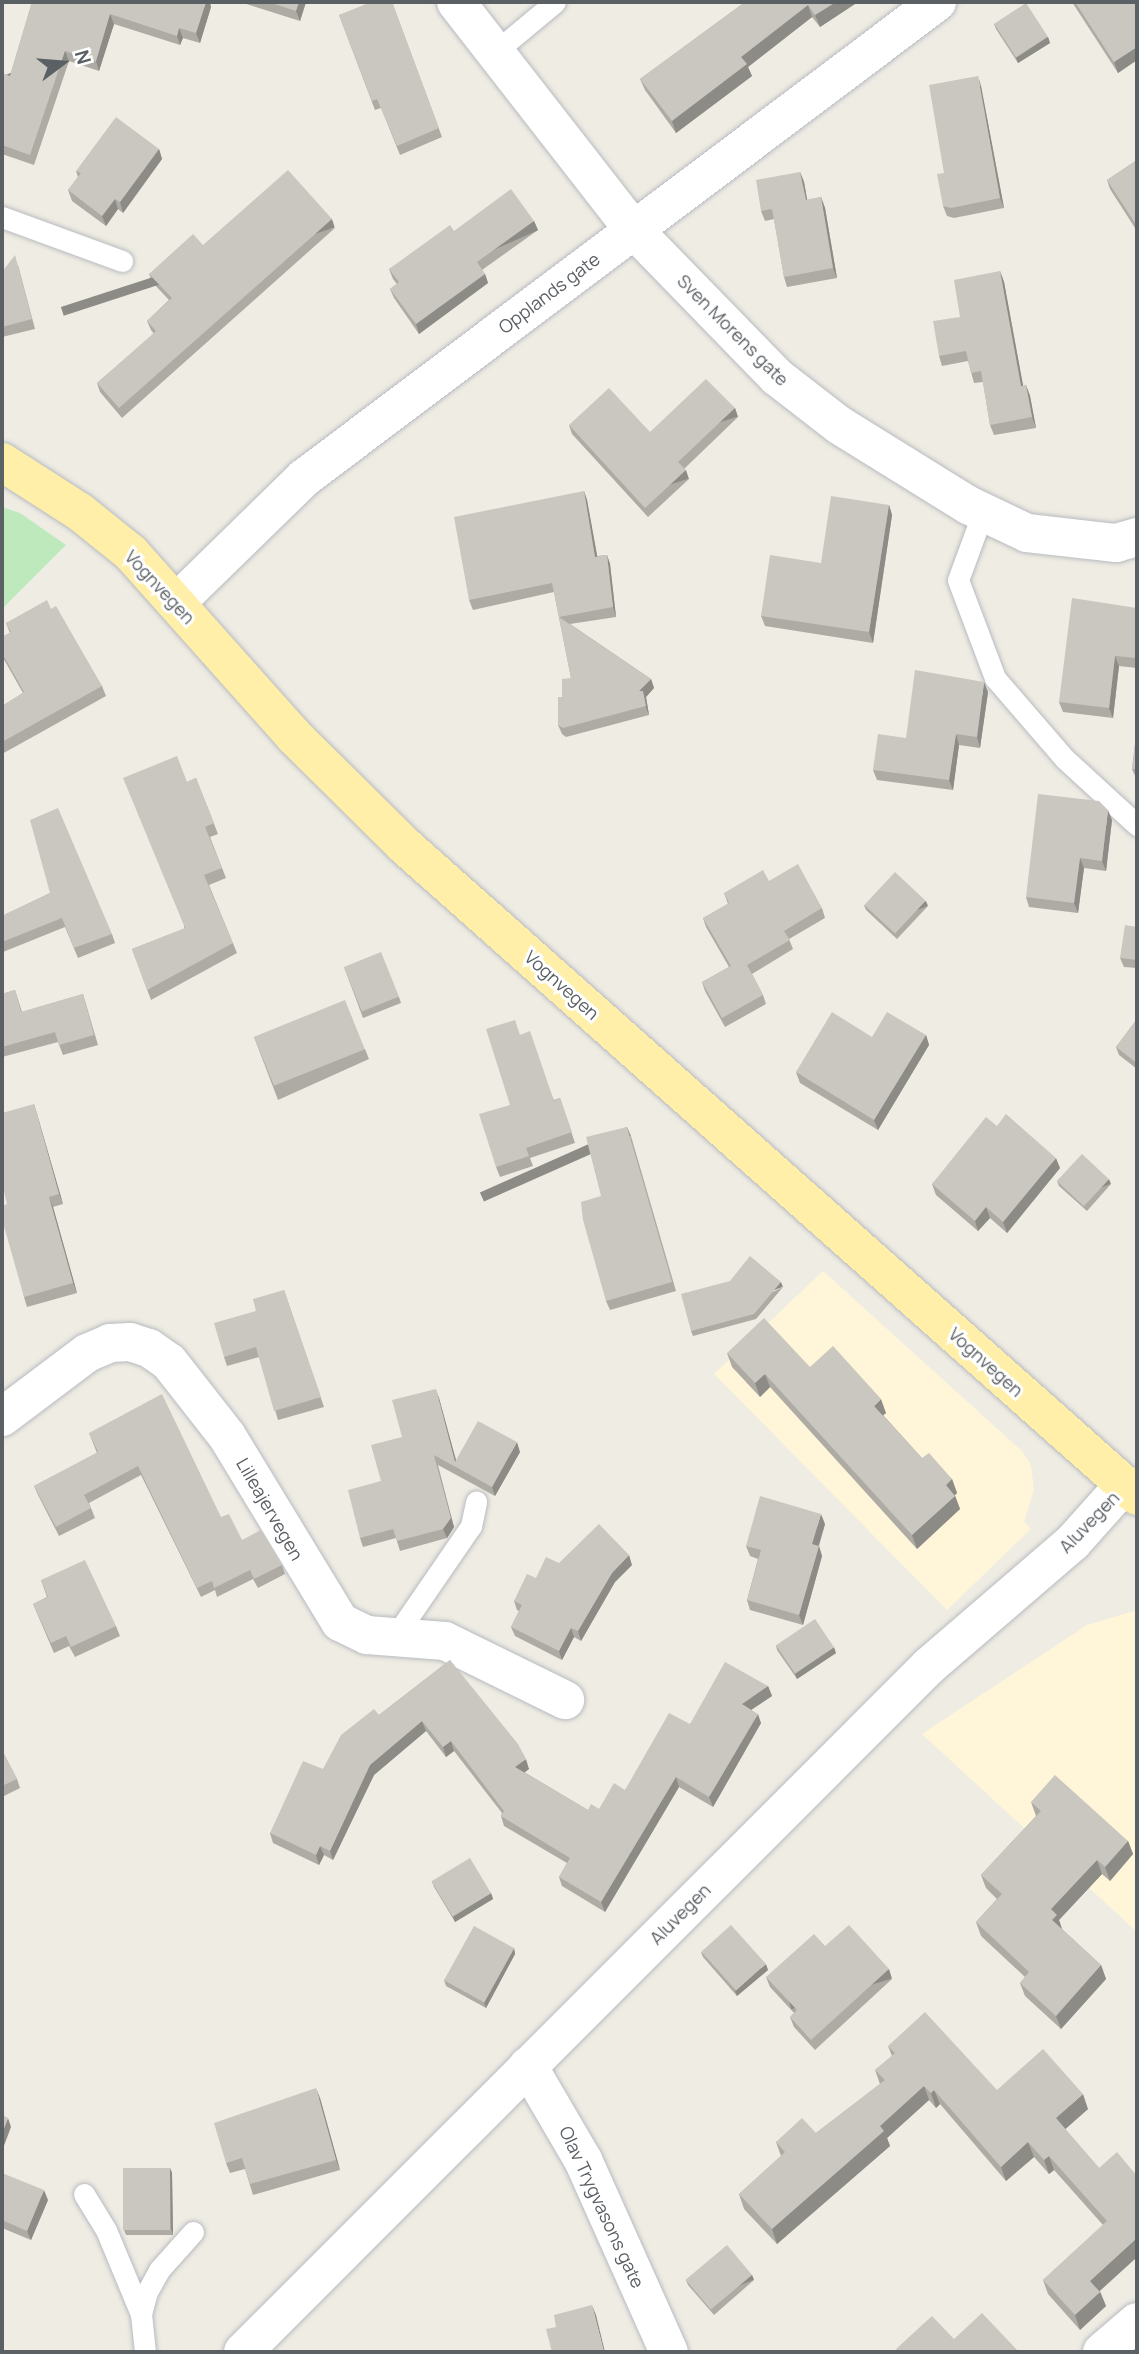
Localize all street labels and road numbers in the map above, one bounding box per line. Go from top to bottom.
street label: Opplands gate [494,248,604,338]
street label: Sven Morens gate [673,270,793,390]
street label: Vognvegen [120,546,200,628]
street label: Vognvegen [520,946,604,1024]
street label: Vognvegen [944,1323,1028,1401]
street label: Lilleajervegen [232,1454,308,1564]
street label: Aluvegen [1054,1487,1124,1557]
street label: Aluvegen [645,1879,715,1949]
street label: Olav Trygvasons gate [555,2123,649,2291]

